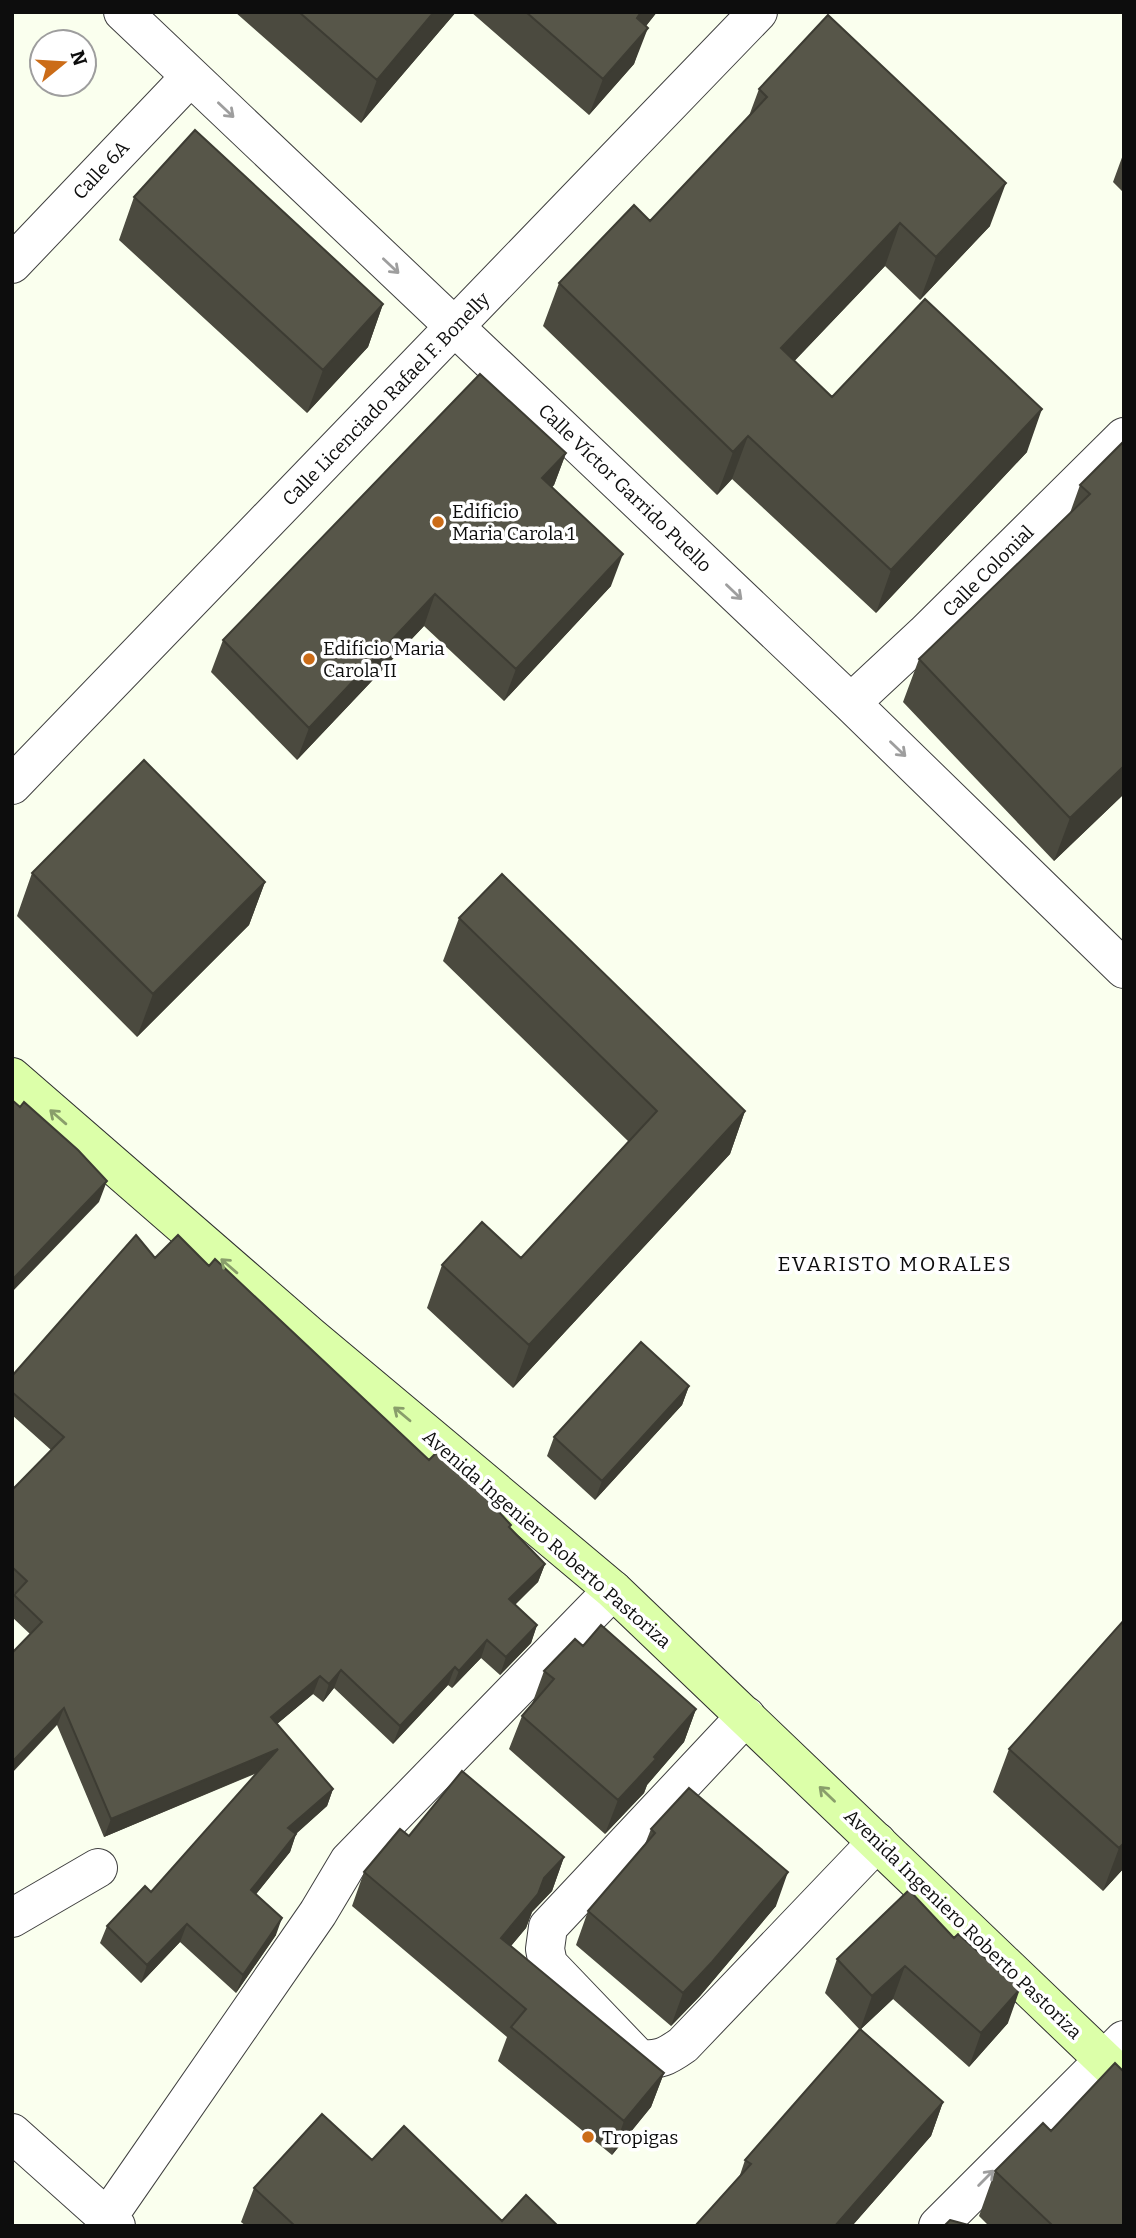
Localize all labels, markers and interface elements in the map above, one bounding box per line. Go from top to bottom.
north arrow [28,28,98,98]
text: N [65,47,92,69]
one-way arrow [217,102,234,119]
street label: Calle 6A [68,135,134,204]
one-way arrow [382,258,399,275]
street label: Calle Licenciado Rafael F. Bonelly [278,287,495,511]
street label: Calle Víctor Garrido Puello [534,399,716,577]
place label: Edificio Maria Carola 1 [452,500,575,545]
marker: Edificio Maria Carola 1 [430,514,446,530]
street label: Calle Colonial [938,521,1038,621]
one-way arrow [725,583,742,600]
place label: Edificio Maria Carola II [323,637,445,682]
marker: Edificio Maria Carola II [301,651,317,667]
one-way arrow [889,740,906,757]
one-way arrow [49,1109,67,1125]
district label: EVARISTO MORALES [778,1251,1012,1277]
one-way arrow [221,1258,239,1274]
one-way arrow [394,1406,412,1422]
street label: Avenida Ingeniero Roberto Pastoriza [418,1425,676,1653]
one-way arrow [819,1786,836,1803]
street label: Avenida Ingeniero Roberto Pastoriza [840,1804,1087,2044]
place label: Tropigas [602,2126,678,2149]
marker: Tropigas [580,2129,596,2145]
one-way arrow [978,2169,995,2186]

